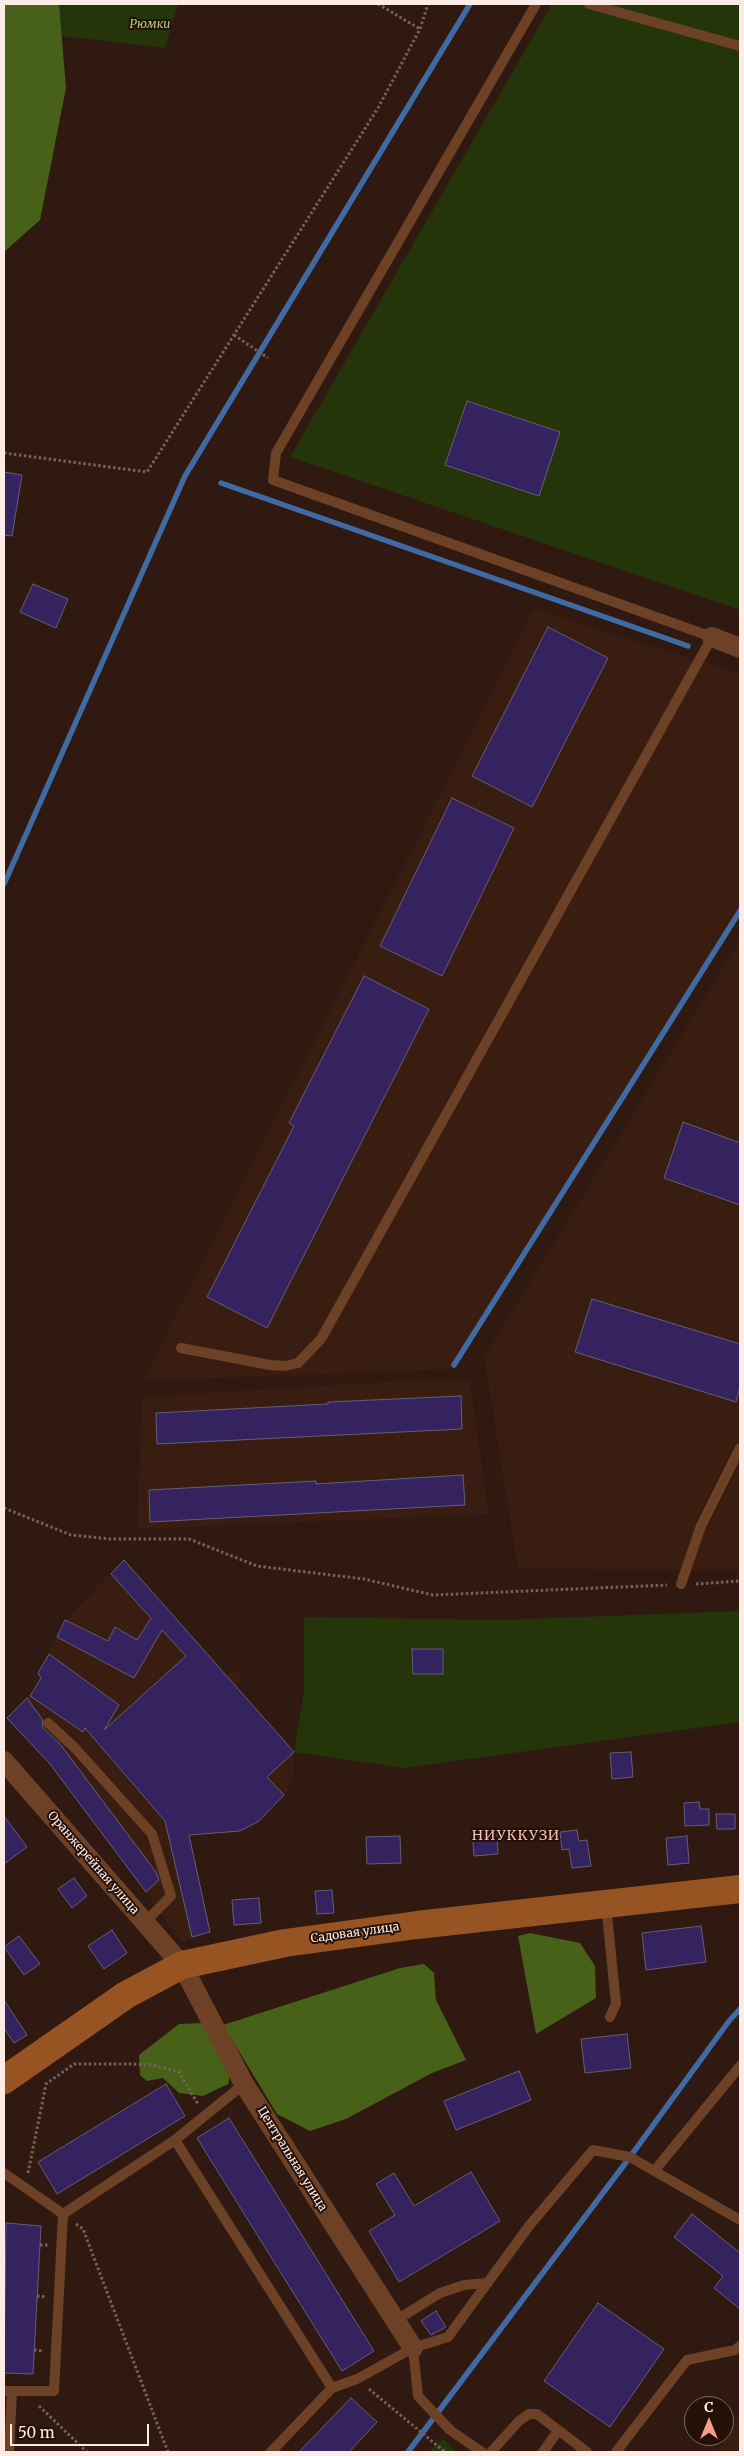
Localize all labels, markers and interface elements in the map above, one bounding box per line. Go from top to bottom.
park label: Рюмки [130,18,170,32]
street label: Оранжерейная улица [44,1809,142,1917]
district label: НИУККУЗИ [471,1828,561,1844]
street label: Садовая улица [310,1920,400,1946]
street label: Центральная улица [254,2104,330,2214]
north arrow [684,2396,734,2446]
text: С [704,2398,714,2416]
scale bar [12,2414,151,2446]
text: 50 m [18,2423,55,2442]

